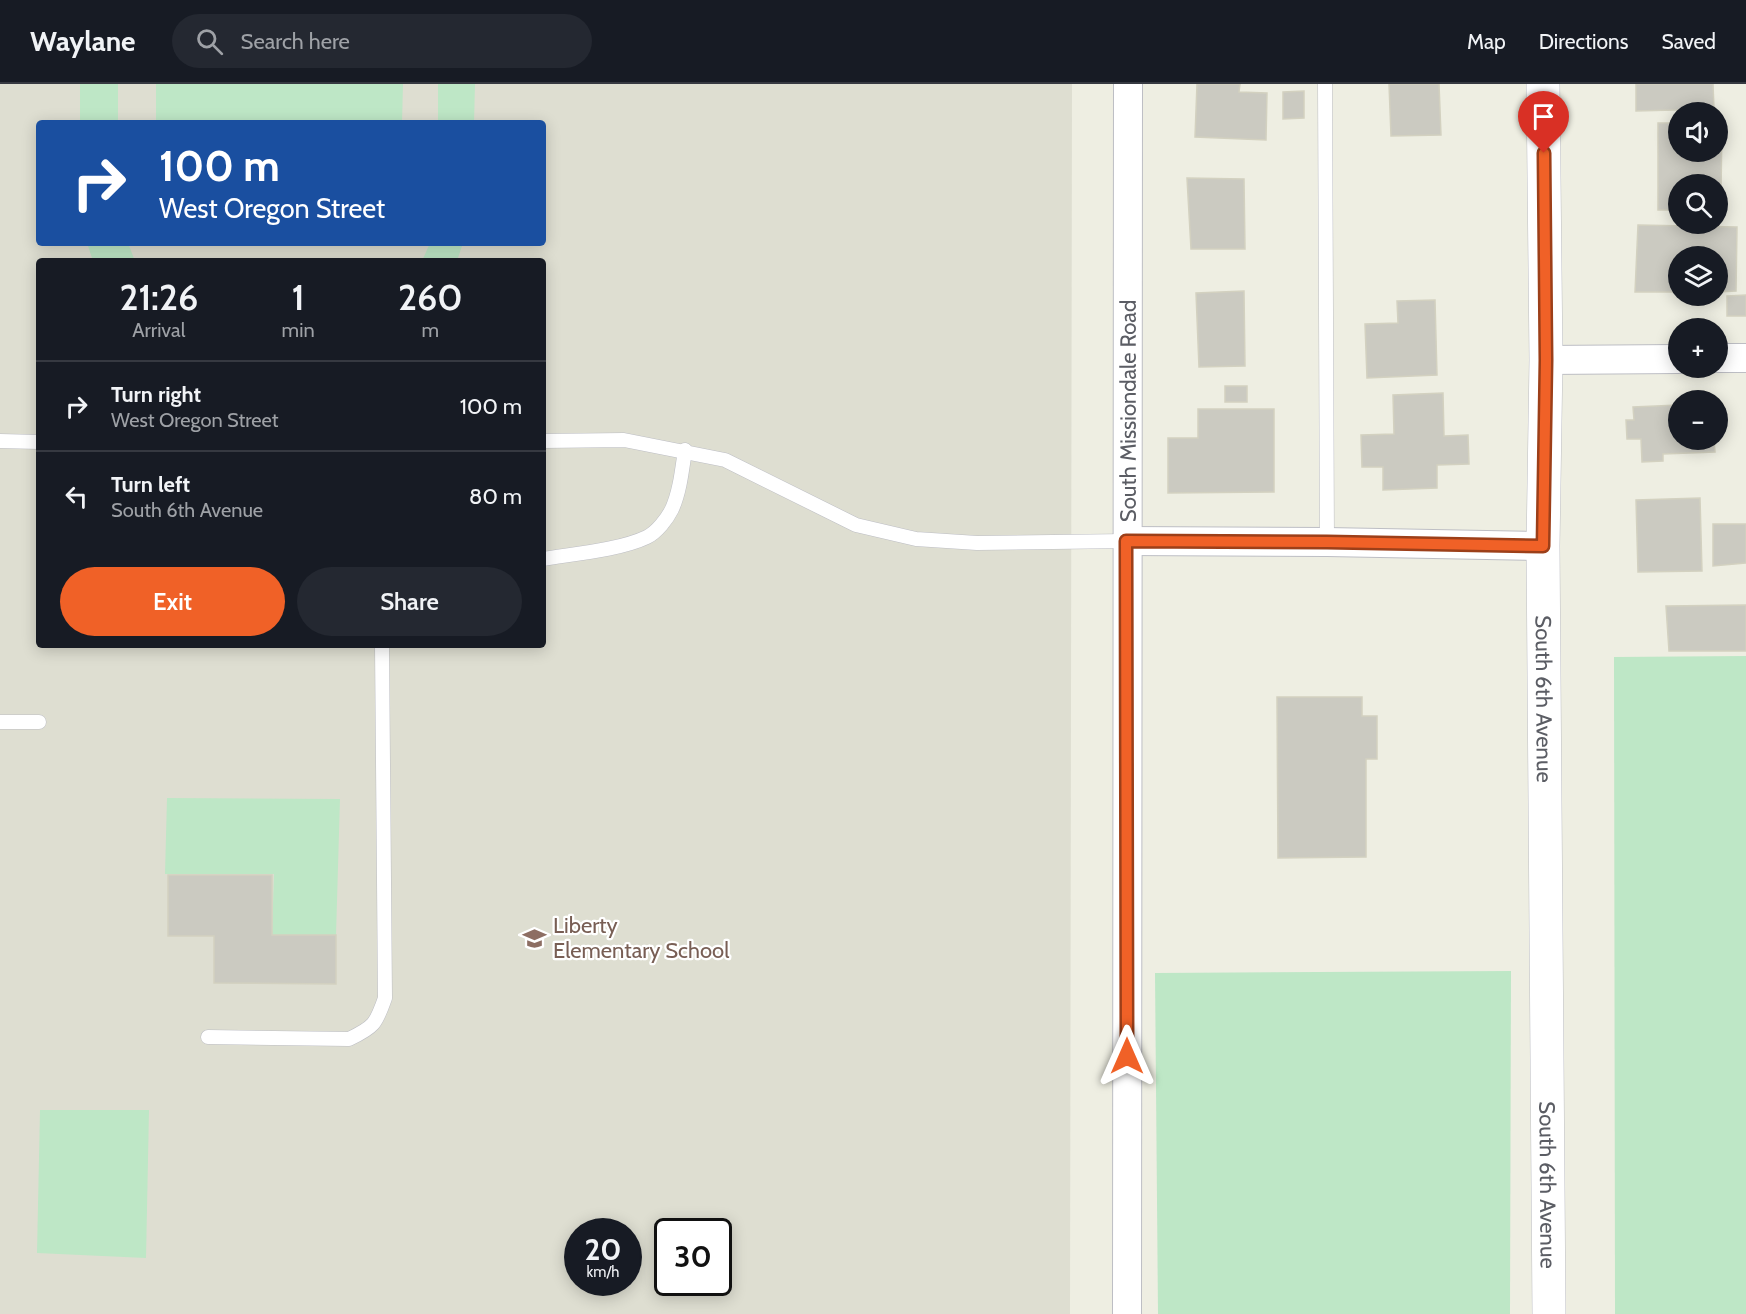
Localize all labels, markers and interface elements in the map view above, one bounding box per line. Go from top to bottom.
search box [172,14,592,68]
text: Waylane [30,24,136,58]
icon: search [193,25,226,58]
text: Search here [241,28,350,55]
text: Map [1467,29,1506,54]
text: Directions [1539,29,1628,54]
text: Saved [1661,29,1716,54]
pin [1518,91,1569,153]
icon: arrive [1527,100,1560,133]
map controls [1668,102,1728,450]
button: sound [1668,102,1728,162]
text: 100 m [159,140,280,192]
icon: right [60,144,138,222]
button: search [1668,174,1728,234]
text: West Oregon Street [159,192,385,225]
button: layers [1668,246,1728,306]
text: 21:26 [119,275,198,319]
text: 1 [292,275,304,319]
text: 260 [398,275,463,319]
street label: South Missiondale Road [1115,300,1142,522]
text: Arrival [132,318,185,342]
text: min [282,318,315,342]
text: m [422,318,439,342]
button: + [1668,318,1728,378]
text: Turn right [111,381,201,408]
icon: right [60,390,93,423]
button: − [1668,390,1728,450]
text: 100 m [460,393,522,420]
text: West Oregon Street [111,408,279,432]
text: Turn left [111,471,190,498]
icon: left [60,480,93,513]
text: 80 m [469,483,522,510]
text: South 6th Avenue [111,498,263,522]
button: Exit [60,567,285,636]
button: Share [297,567,522,636]
street label: South 6th Avenue [1530,615,1558,783]
place label: Liberty Elementary School [553,912,730,964]
school or university icon: Liberty Elementary School [522,925,548,951]
position arrow [1095,1024,1159,1088]
street label: South 6th Avenue [1533,1101,1562,1269]
speed limit sign: 30 [654,1218,732,1296]
text: 20 [584,1231,622,1268]
text: km/h [587,1263,619,1281]

